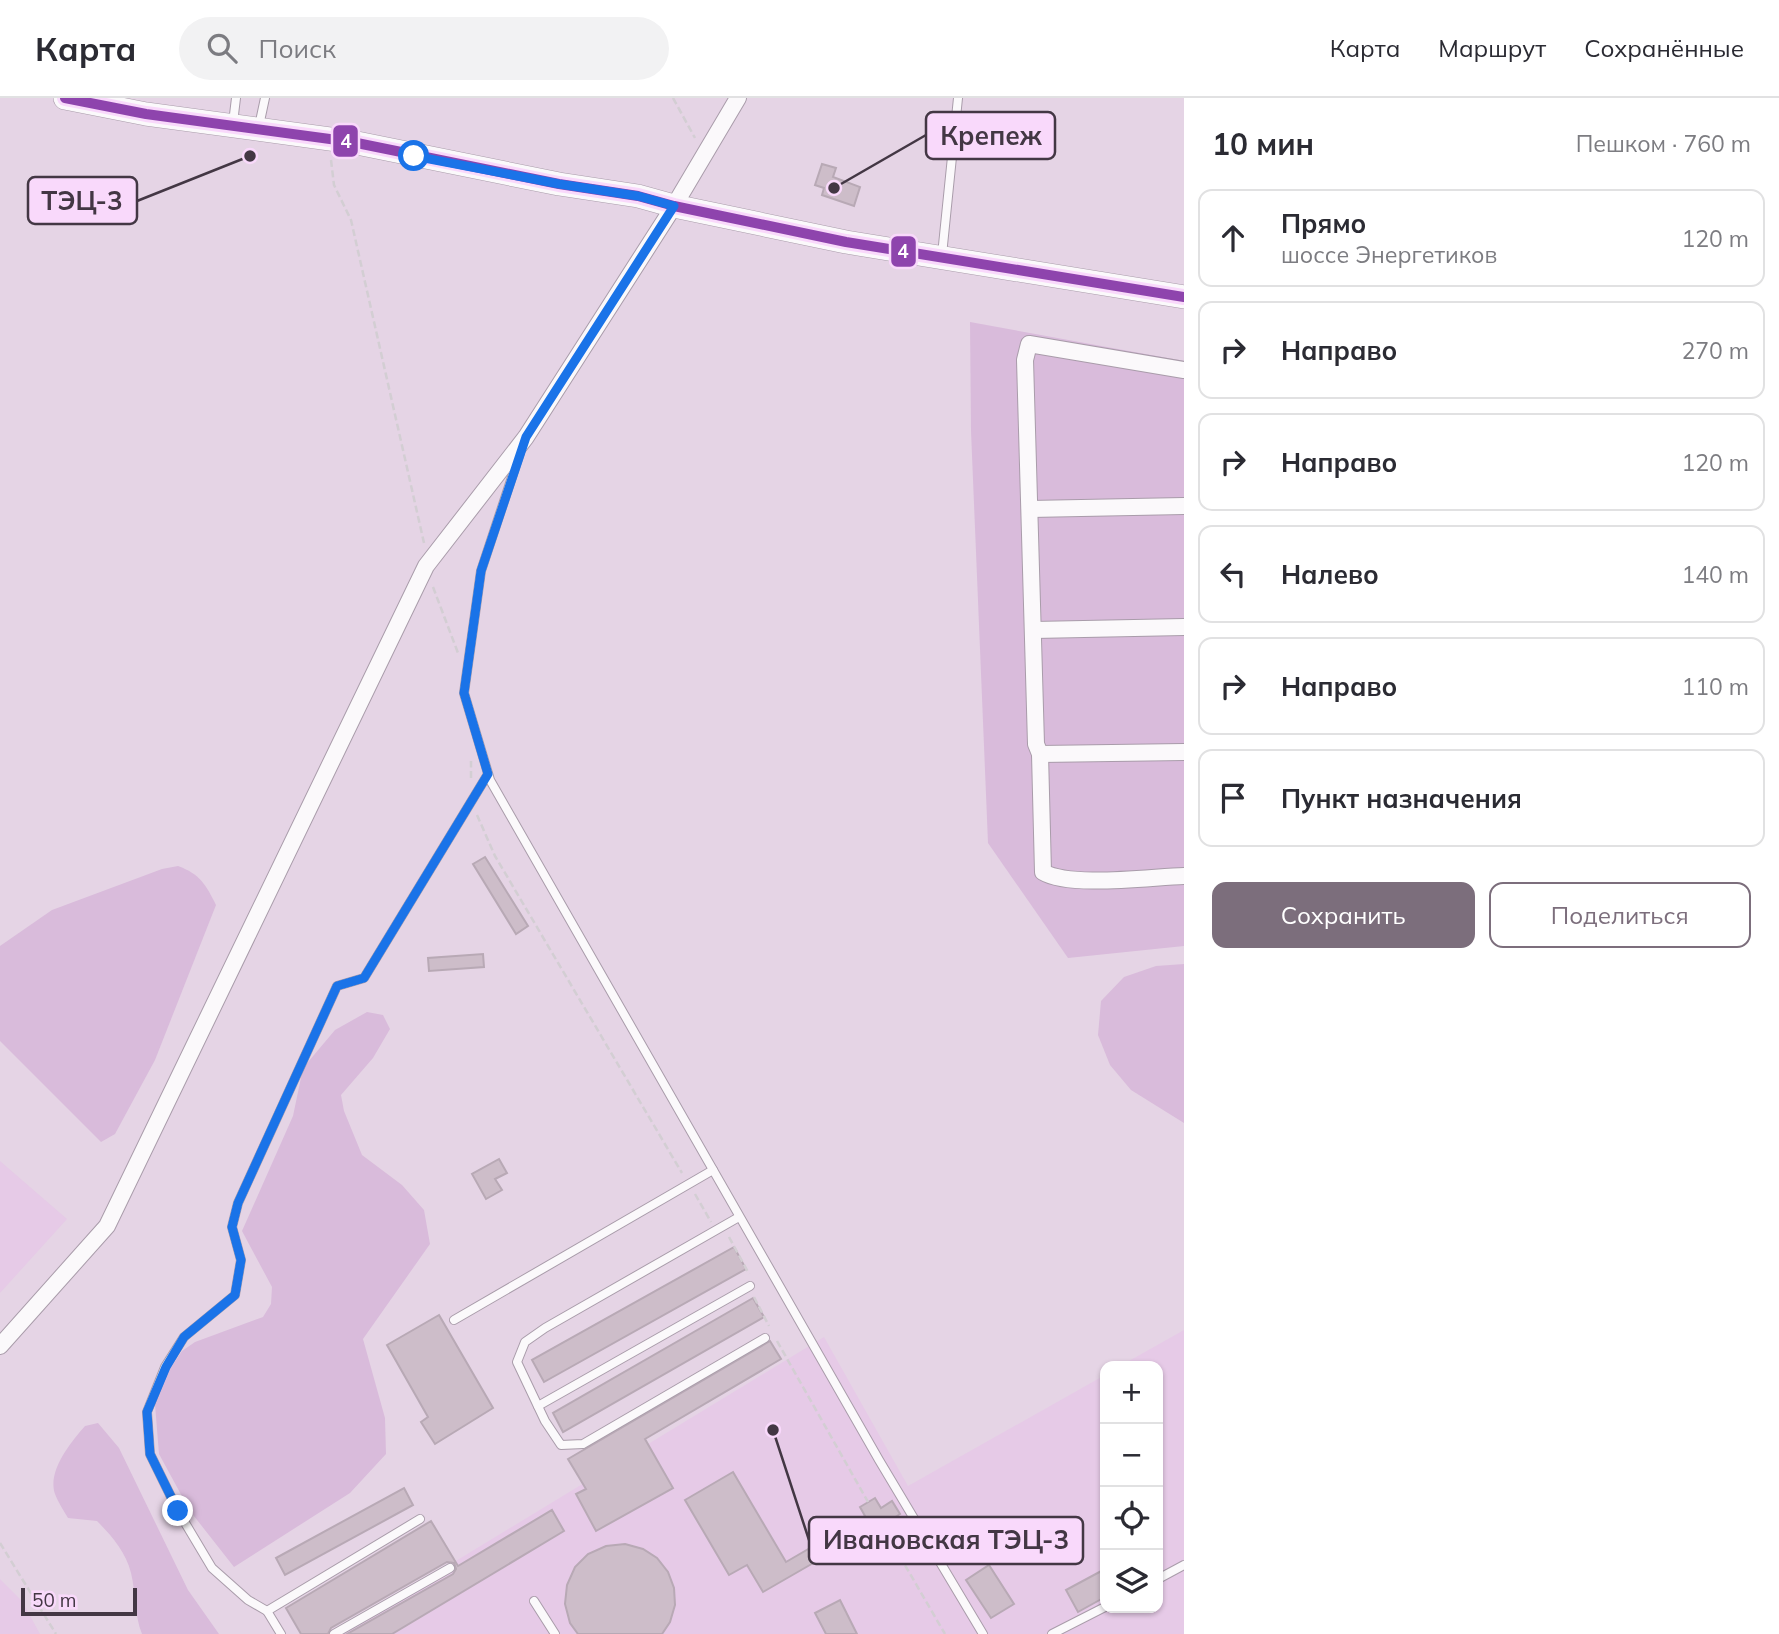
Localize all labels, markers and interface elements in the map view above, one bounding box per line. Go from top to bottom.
search box [179,17,669,80]
text: Карта [35,28,137,69]
icon: search [203,29,241,67]
text: Поиск [259,32,336,65]
text: Карта [1330,33,1400,63]
text: Маршрут [1438,33,1546,63]
text: Сохранённые [1584,33,1744,63]
callout: Крепеж [926,112,1055,159]
text: Крепеж [940,119,1043,152]
line badge: 4 [332,124,359,158]
text: 10 мин [1212,125,1314,163]
text: 4 [340,129,352,153]
text: Пешком · 760 m [1576,129,1751,158]
route start [398,140,429,171]
callout: ТЭЦ-3 [28,177,137,224]
text: ТЭЦ-3 [41,184,123,217]
text: Прямо [1281,207,1366,240]
icon: ahead [1214,219,1252,257]
text: 120 m [1681,224,1749,253]
line badge: 4 [890,235,917,268]
text: 4 [897,239,909,263]
text: шоссе Энергетиков [1281,240,1497,269]
icon: right [1214,331,1252,369]
text: Направо [1281,334,1397,367]
text: 270 m [1681,336,1749,365]
icon: right [1214,443,1252,481]
text: Направо [1281,446,1397,479]
text: 120 m [1681,448,1749,477]
icon: left [1214,555,1252,593]
text: Налево [1281,558,1379,591]
text: 140 m [1681,560,1749,589]
icon: right [1214,667,1252,705]
text: Направо [1281,670,1397,703]
text: 110 m [1681,672,1749,701]
icon: arrive [1214,779,1252,817]
text: Пункт назначения [1281,782,1522,815]
button: Сохранить [1212,882,1475,948]
button: Поделиться [1489,882,1751,948]
map controls [1100,1361,1163,1613]
button: + [1100,1361,1163,1424]
button: − [1100,1424,1163,1487]
button: locate [1100,1487,1163,1550]
route end [162,1495,193,1526]
callout: Ивановская ТЭЦ-3 [809,1517,1083,1564]
text: Ивановская ТЭЦ-3 [823,1523,1069,1556]
button: layers [1100,1550,1163,1613]
scale bar [21,1585,136,1617]
text: 50 m [32,1588,76,1612]

